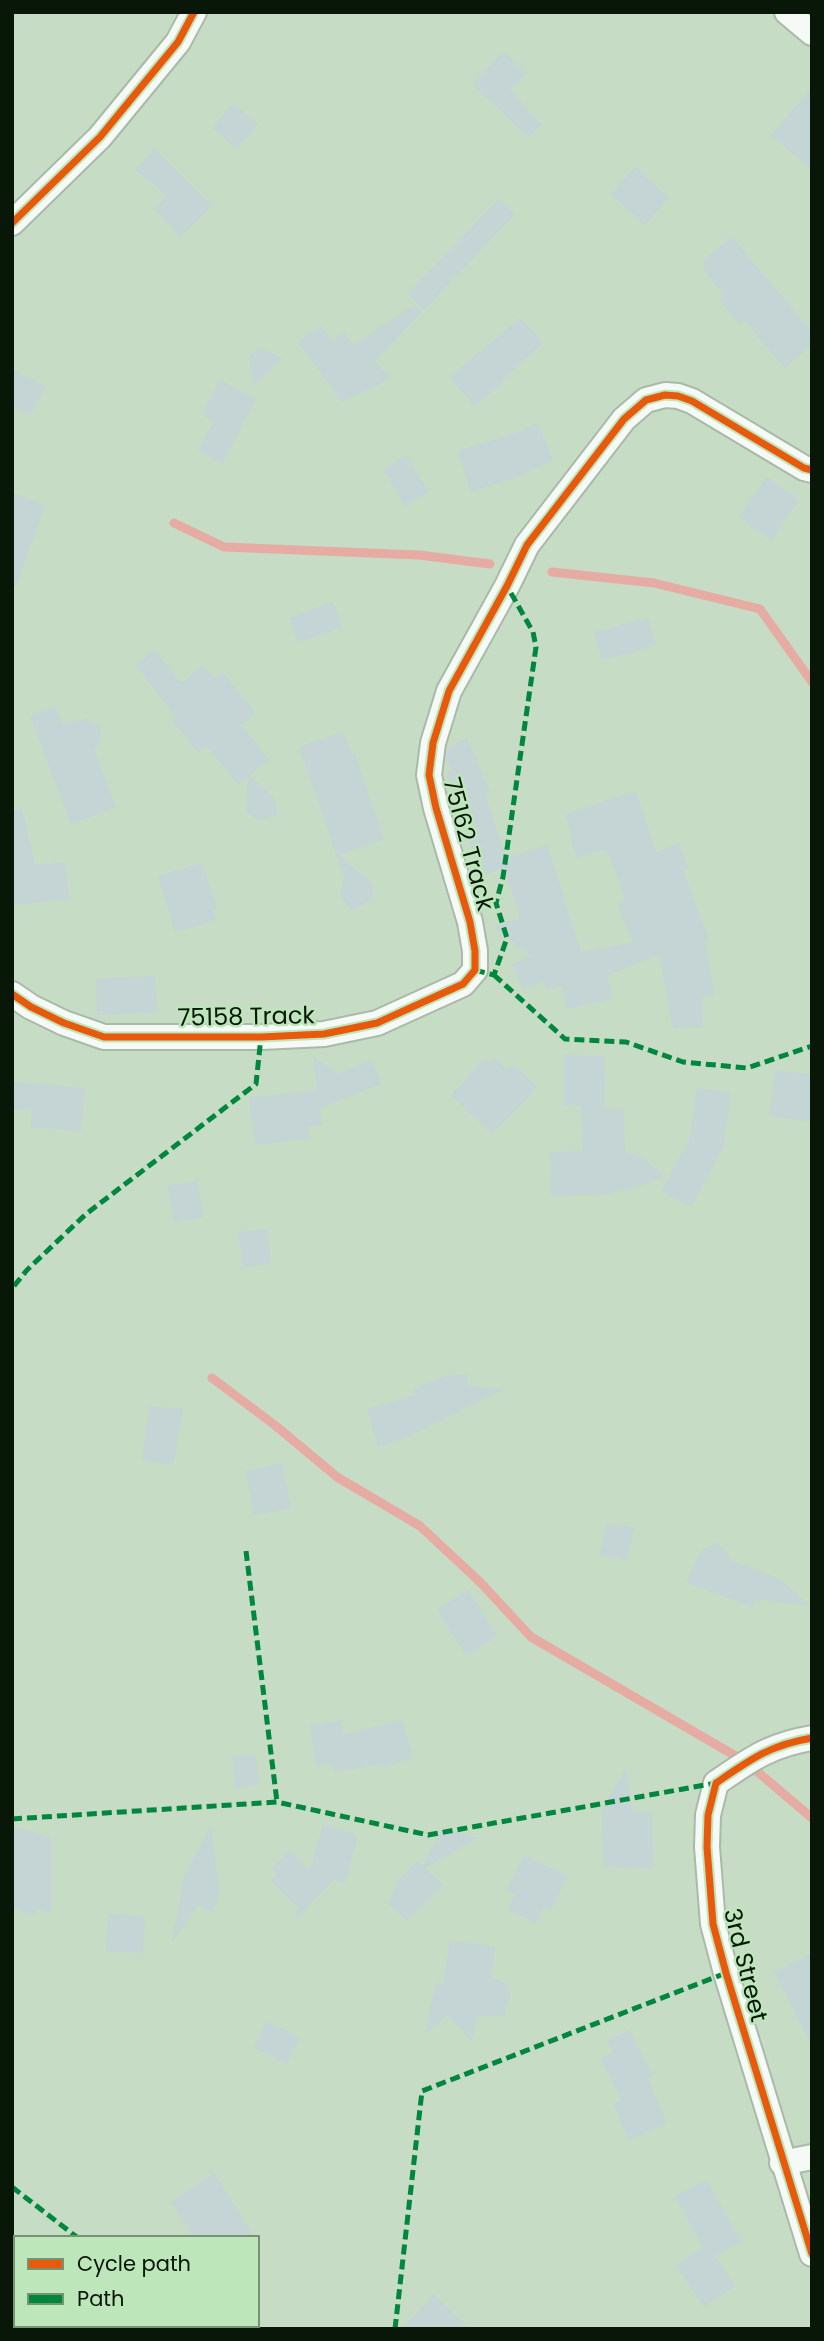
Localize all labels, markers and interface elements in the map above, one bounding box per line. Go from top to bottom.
street label: 75162 Track [435,774,503,915]
street label: 75158 Track [177,998,316,1034]
street label: 3rd Street [716,1905,776,2025]
legend [14,2236,259,2327]
text: Cycle path [77,2249,191,2278]
text: Path [77,2284,124,2313]

